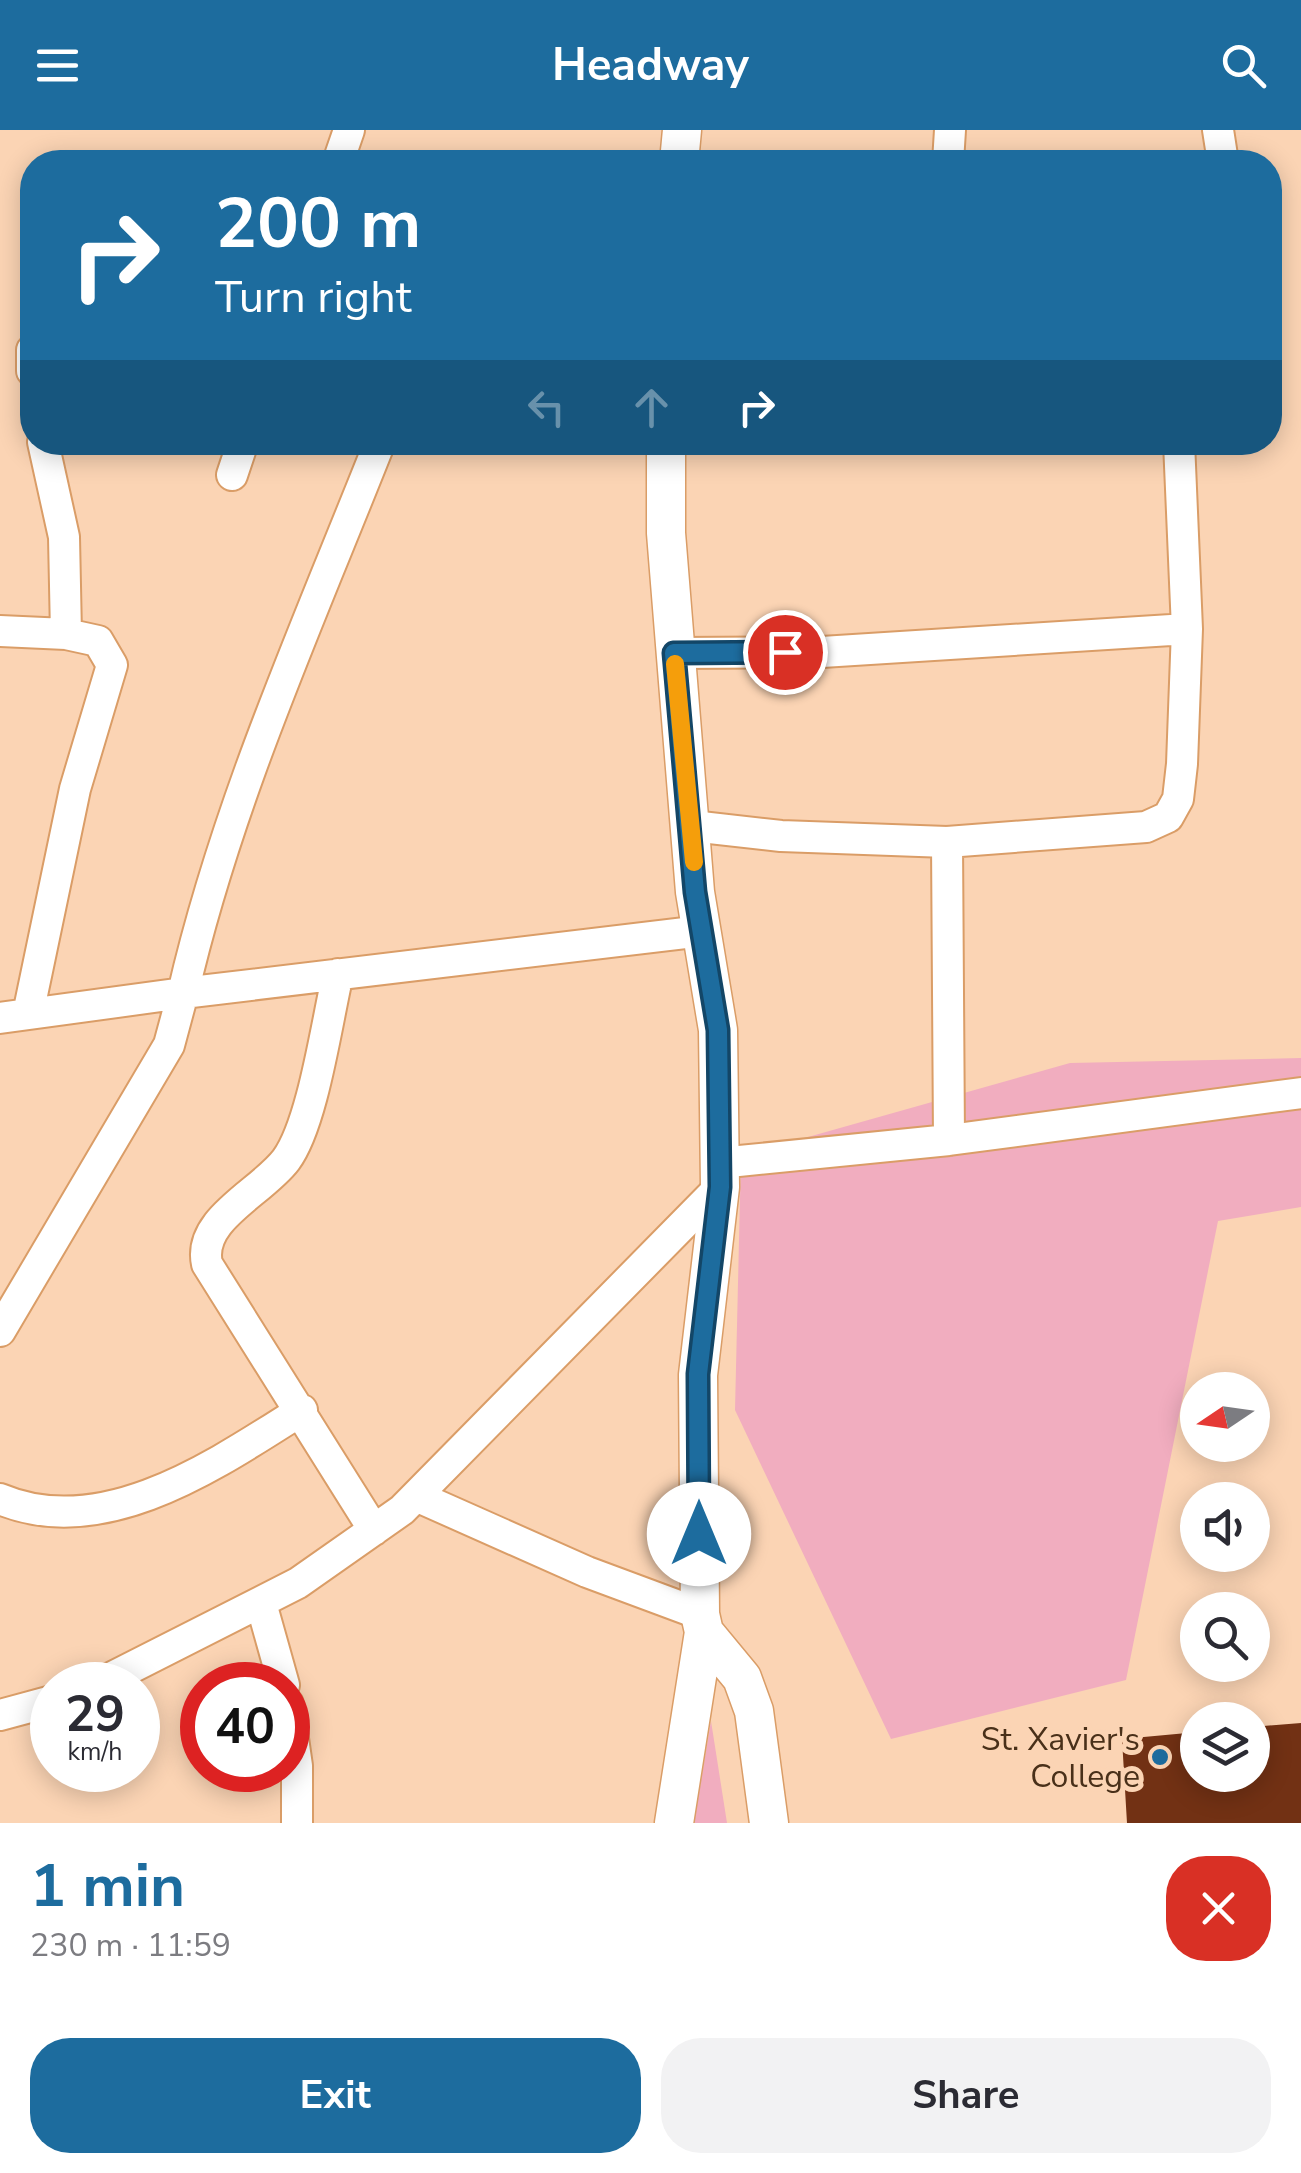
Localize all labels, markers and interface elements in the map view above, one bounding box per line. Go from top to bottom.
text: Headway [552,35,749,96]
icon: menu [30,38,85,93]
icon: search [1216,38,1271,93]
text: 200 m [215,176,421,272]
icon: right [50,190,180,320]
text: Turn right [215,267,412,328]
icon: left [519,380,574,435]
icon: ahead [624,380,679,435]
icon: right [729,380,784,435]
pin [743,610,828,695]
icon: arrive [758,625,813,680]
north arrow [1180,1372,1270,1462]
map controls [1180,1372,1270,1792]
position arrow [647,1482,751,1586]
button: sound [1180,1482,1270,1572]
button: search [1180,1592,1270,1682]
speed limit sign: 40 [180,1662,310,1792]
text: 29 [65,1680,125,1749]
button: layers [1180,1702,1270,1792]
place label: St. Xavier's College [981,1718,1140,1798]
text: km/h [67,1735,123,1769]
marker: St. Xavier's College [1149,1746,1171,1768]
text: 1 min [30,1845,185,1927]
button: close [1166,1856,1271,1961]
text: 230 m · 11:59 [30,1924,231,1967]
button: Exit [30,2038,641,2153]
button: Share [661,2038,1271,2153]

